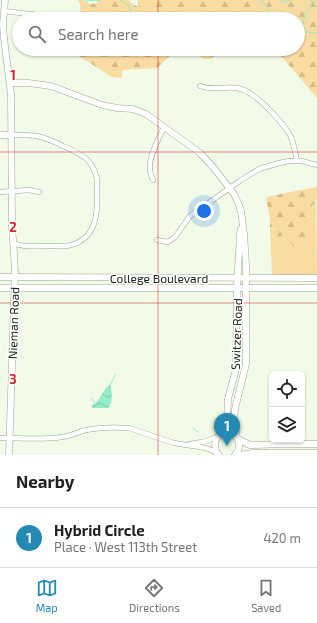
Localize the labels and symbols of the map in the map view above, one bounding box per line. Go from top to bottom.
text: 1 [10,67,16,83]
your location [194,201,214,221]
text: 2 [9,219,17,235]
street label: College Boulevard [110,271,208,285]
street label: Nieman Road [5,287,21,359]
street label: Switzer Road [228,298,244,370]
text: 3 [9,371,17,387]
pin: 1 [214,413,240,446]

